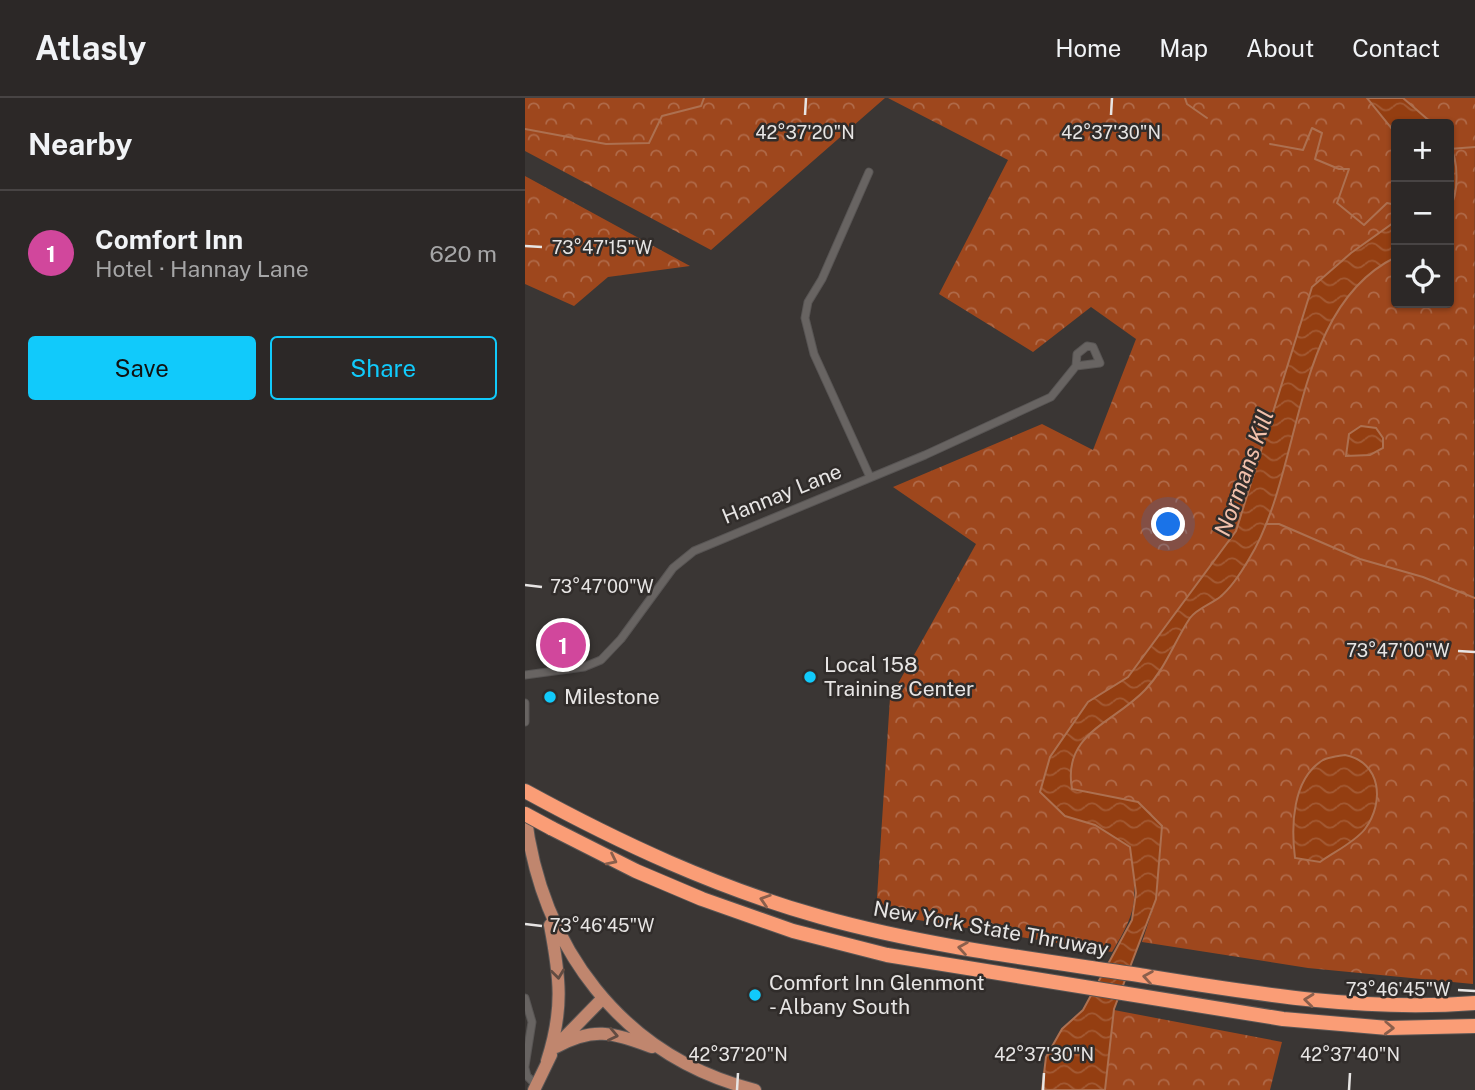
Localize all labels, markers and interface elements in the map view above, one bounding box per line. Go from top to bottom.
text: Atlasly [35,29,146,67]
text: Home [1055,34,1121,62]
text: Map [1159,34,1208,62]
text: About [1246,34,1314,62]
text: Contact [1352,34,1440,62]
map controls [1391,119,1454,308]
button: + [1391,119,1454,182]
text: 42°37'20"N [755,122,855,143]
text: 42°37'30"N [1061,122,1161,143]
text: Nearby [28,126,132,162]
button: − [1391,182,1454,245]
text: Comfort Inn [95,224,243,255]
text: 73°47'15"W [552,237,652,258]
text: 1 [46,240,56,267]
text: 620 m [429,240,497,267]
button: locate [1391,245,1454,308]
text: Hotel · Hannay Lane [95,255,309,282]
button: Save [28,336,256,400]
button: Share [270,336,497,400]
water label: Normans Kill [1208,406,1279,540]
street label: Hannay Lane [718,458,845,529]
your location [1151,507,1185,541]
text: 73°47'00"W [550,576,654,597]
pin: 1 [540,619,586,671]
text: 73°47'00"W [1346,640,1450,661]
place label: Local 158 Training Center [824,652,974,701]
marker: Local 158 Training Center [802,669,818,685]
place label: Milestone [564,684,660,709]
marker: Milestone [542,689,558,705]
one-way arrow [605,851,617,865]
one-way arrow [760,894,772,908]
street label: New York State Thruway [871,895,1111,962]
text: 73°46'45"W [550,915,654,936]
one-way arrow [957,941,969,956]
one-way arrow [551,968,566,980]
one-way arrow [1142,969,1154,984]
place label: Comfort Inn Glenmont - Albany South [769,970,985,1019]
text: 73°46'45"W [1346,979,1450,1000]
marker: Comfort Inn Glenmont - Albany South [747,987,763,1003]
one-way arrow [1303,993,1315,1008]
one-way arrow [1384,1020,1395,1035]
one-way arrow [607,1026,619,1041]
text: 42°37'20"N [688,1044,788,1065]
text: 42°37'30"N [994,1044,1094,1065]
text: 42°37'40"N [1300,1044,1400,1065]

